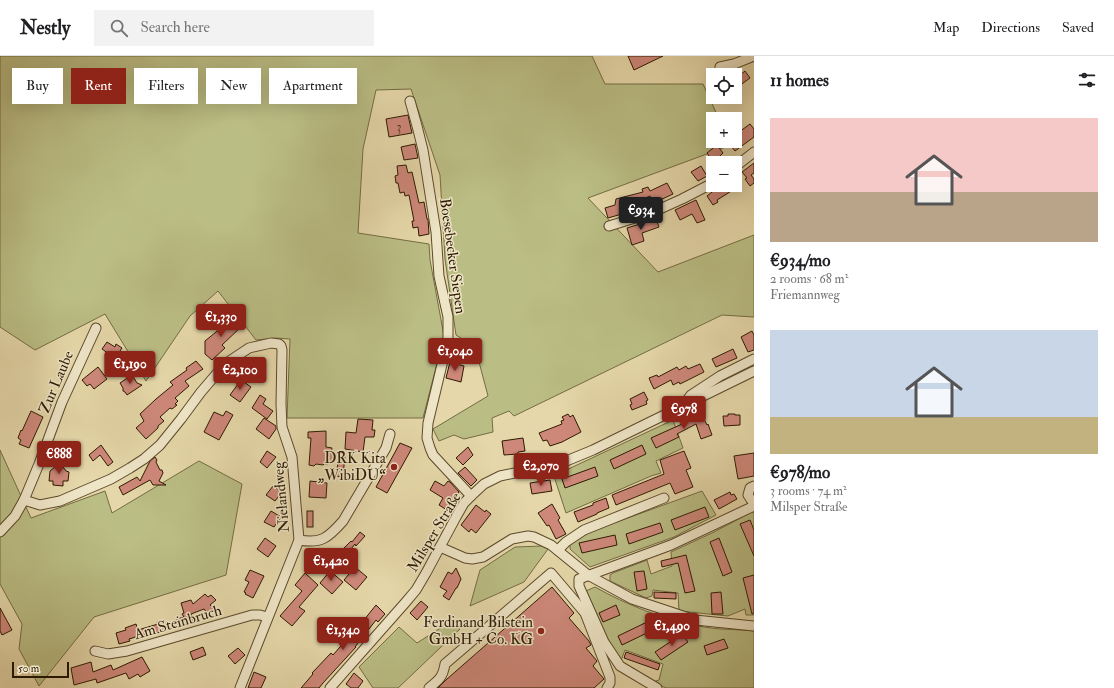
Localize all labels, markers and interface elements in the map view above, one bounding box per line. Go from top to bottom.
search box [94,10,374,46]
text: Nestly [20,16,70,40]
icon: search [108,17,130,39]
text: Search here [140,18,210,37]
text: Map [933,19,959,36]
text: Directions [981,19,1040,36]
text: Saved [1062,19,1094,36]
chip: Buy [12,68,63,104]
chip: Rent [71,68,126,104]
chip: Filters [134,68,198,104]
chip: New [206,68,261,104]
chip: Apartment [269,68,357,104]
map controls [706,68,742,192]
button: locate [706,68,742,104]
icon: filters [1076,69,1098,91]
text: 11 homes [770,70,829,91]
button: + [706,112,742,148]
house number: 3 [397,119,402,135]
icon: home [898,144,970,216]
button: − [706,156,742,192]
street label: Boesebecker Siepen [434,197,470,315]
pin: €934 [617,197,665,231]
text: €934 [628,202,654,218]
text: €934/mo [770,250,830,271]
text: 2 rooms · 68 m² [770,271,848,287]
text: Friemannweg [770,287,840,303]
pin: €1,330 [188,304,254,338]
text: €1,330 [205,309,237,325]
pin: €1,040 [422,338,488,372]
text: €1,040 [437,343,473,359]
street label: Zur Laube [35,348,78,416]
pin: €1,190 [97,351,163,385]
text: €1,190 [113,356,147,372]
icon: home [898,356,970,428]
pin: €2,100 [207,357,273,391]
text: €2,100 [222,362,258,378]
pin: €978 [660,396,708,430]
text: €978 [671,401,697,417]
pin: €888 [35,441,83,475]
text: €888 [46,446,72,462]
place label: DRK Kita „WibiDU“ [317,449,387,485]
pin: €2,070 [508,453,574,487]
text: €2,070 [523,458,559,474]
street label: Nielandweg [269,460,294,533]
marker: DRK Kita „WibiDU“ [389,462,399,472]
text: €978/mo [770,462,830,483]
text: 3 rooms · 74 m² [770,483,847,499]
street label: Milsper Straße [403,489,466,576]
text: Milsper Straße [770,499,848,515]
pin: €1,420 [298,548,364,582]
text: €1,420 [313,553,349,569]
street label: Am Steinbruch [131,601,224,644]
place label: Ferdinand Bilstein GmbH + Co. KG [423,613,533,649]
pin: €1,490 [639,613,705,647]
pin: €1,340 [310,617,376,651]
text: €1,490 [654,618,690,634]
text: €1,340 [326,622,360,638]
marker: Ferdinand Bilstein GmbH + Co. KG [536,626,546,636]
scale bar [12,660,69,679]
text: 50 m [18,662,39,675]

